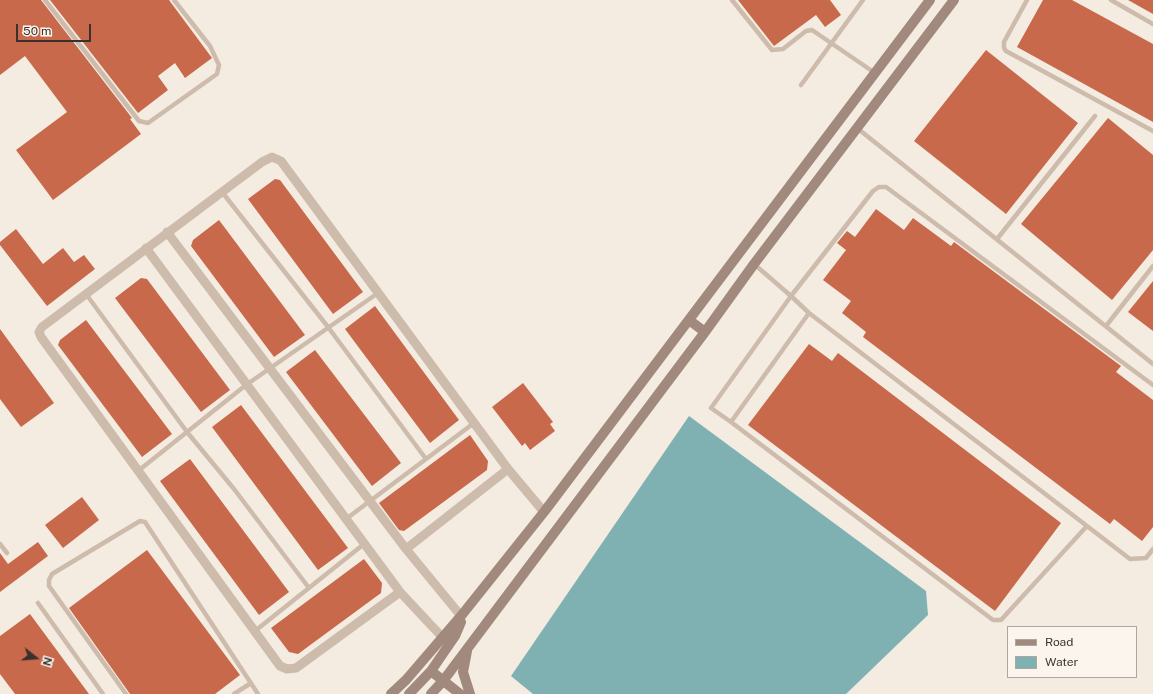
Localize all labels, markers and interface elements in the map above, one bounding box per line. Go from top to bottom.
scale bar [18,16,93,42]
text: 50 m [23,24,51,38]
legend [1007,626,1137,678]
text: Road [1045,635,1073,649]
north arrow [16,638,56,678]
text: Water [1045,655,1078,669]
text: N [40,656,54,667]

